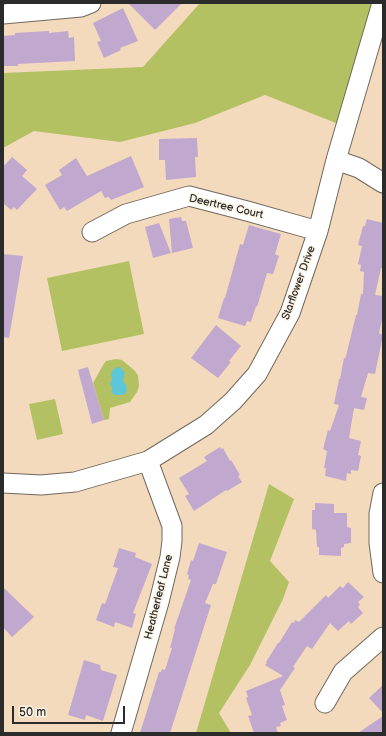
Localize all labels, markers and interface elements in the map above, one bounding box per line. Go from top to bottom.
street label: Deertree Court [188,192,264,222]
street label: Starflower Drive [279,244,319,322]
street label: Heatherleaf Lane [142,553,176,641]
scale bar [14,698,127,724]
text: 50 m [19,705,46,720]

